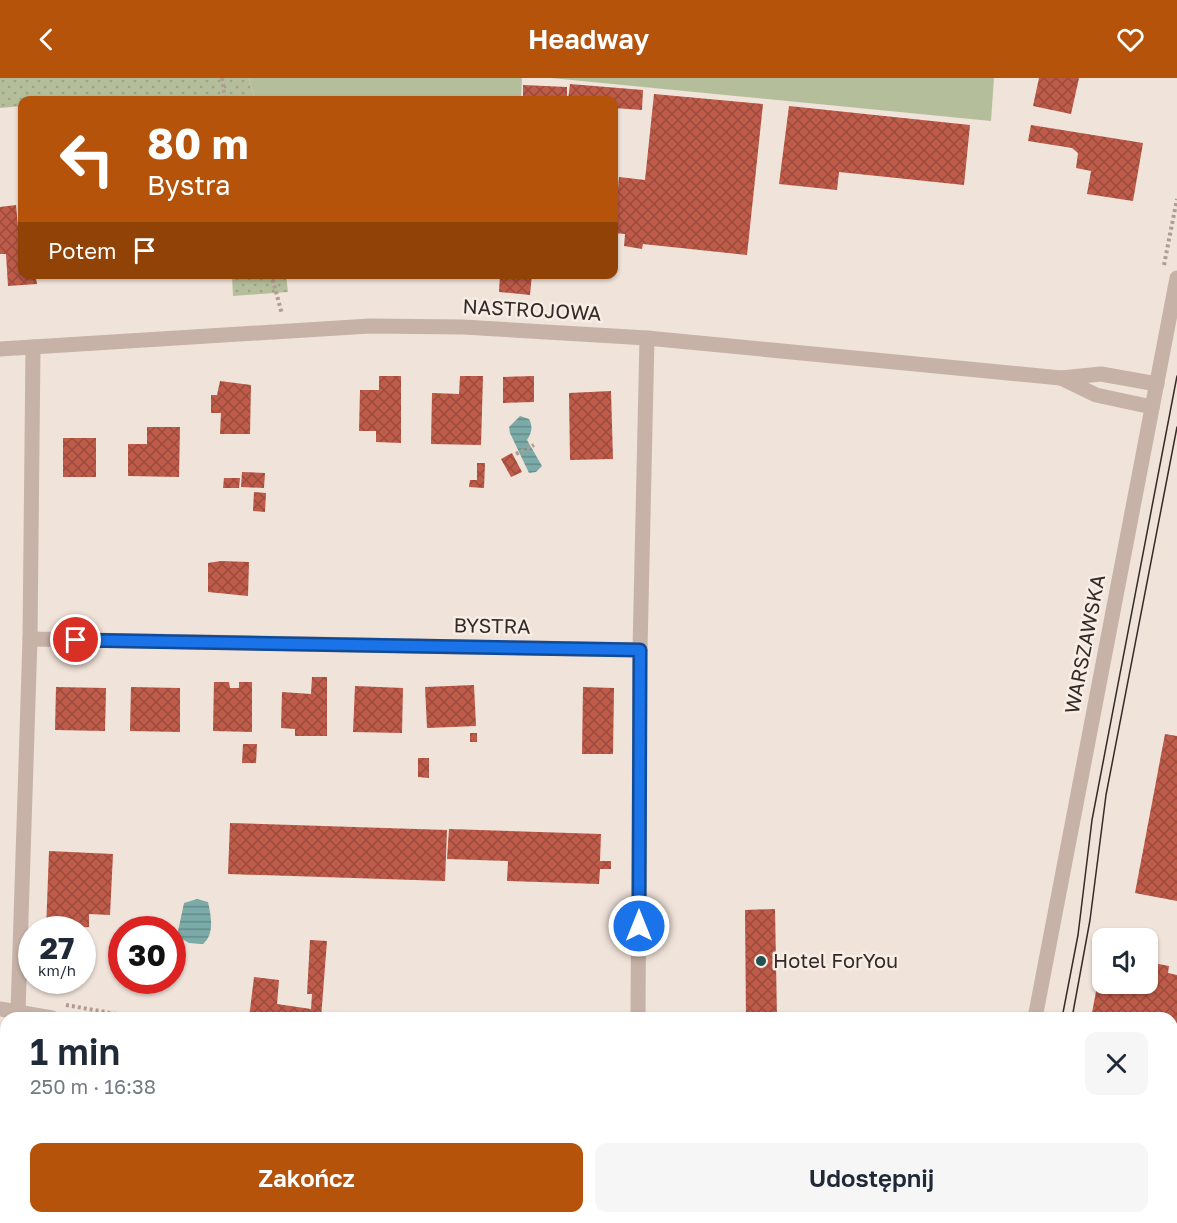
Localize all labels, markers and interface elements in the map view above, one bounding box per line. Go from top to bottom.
icon: back [30,23,63,56]
text: Headway [528,23,649,55]
icon: heart [1114,23,1147,56]
text: 80 m [147,118,248,168]
icon: left [48,120,126,198]
text: Bystra [147,169,231,201]
icon: arrive [128,234,161,267]
text: Potem [48,237,116,264]
street label: NASTROJOWA [462,293,602,325]
street label: WARSZAWSKA [1059,572,1109,715]
street label: BYSTRA [453,612,531,638]
pin [50,614,101,665]
icon: arrive [59,623,92,656]
position arrow [607,894,671,958]
speed limit sign: 30 [108,916,186,994]
map controls [1092,928,1158,994]
button: sound [1092,928,1158,994]
text: 27 [40,930,74,966]
place label: Hotel ForYou [773,948,898,972]
marker: Hotel ForYou [754,954,768,968]
text: km/h [38,961,76,979]
text: 1 min [30,1030,120,1073]
button: close [1085,1032,1148,1095]
text: 250 m · 16:38 [30,1074,156,1098]
button: Zakończ [30,1143,583,1212]
button: Udostępnij [595,1143,1148,1212]

